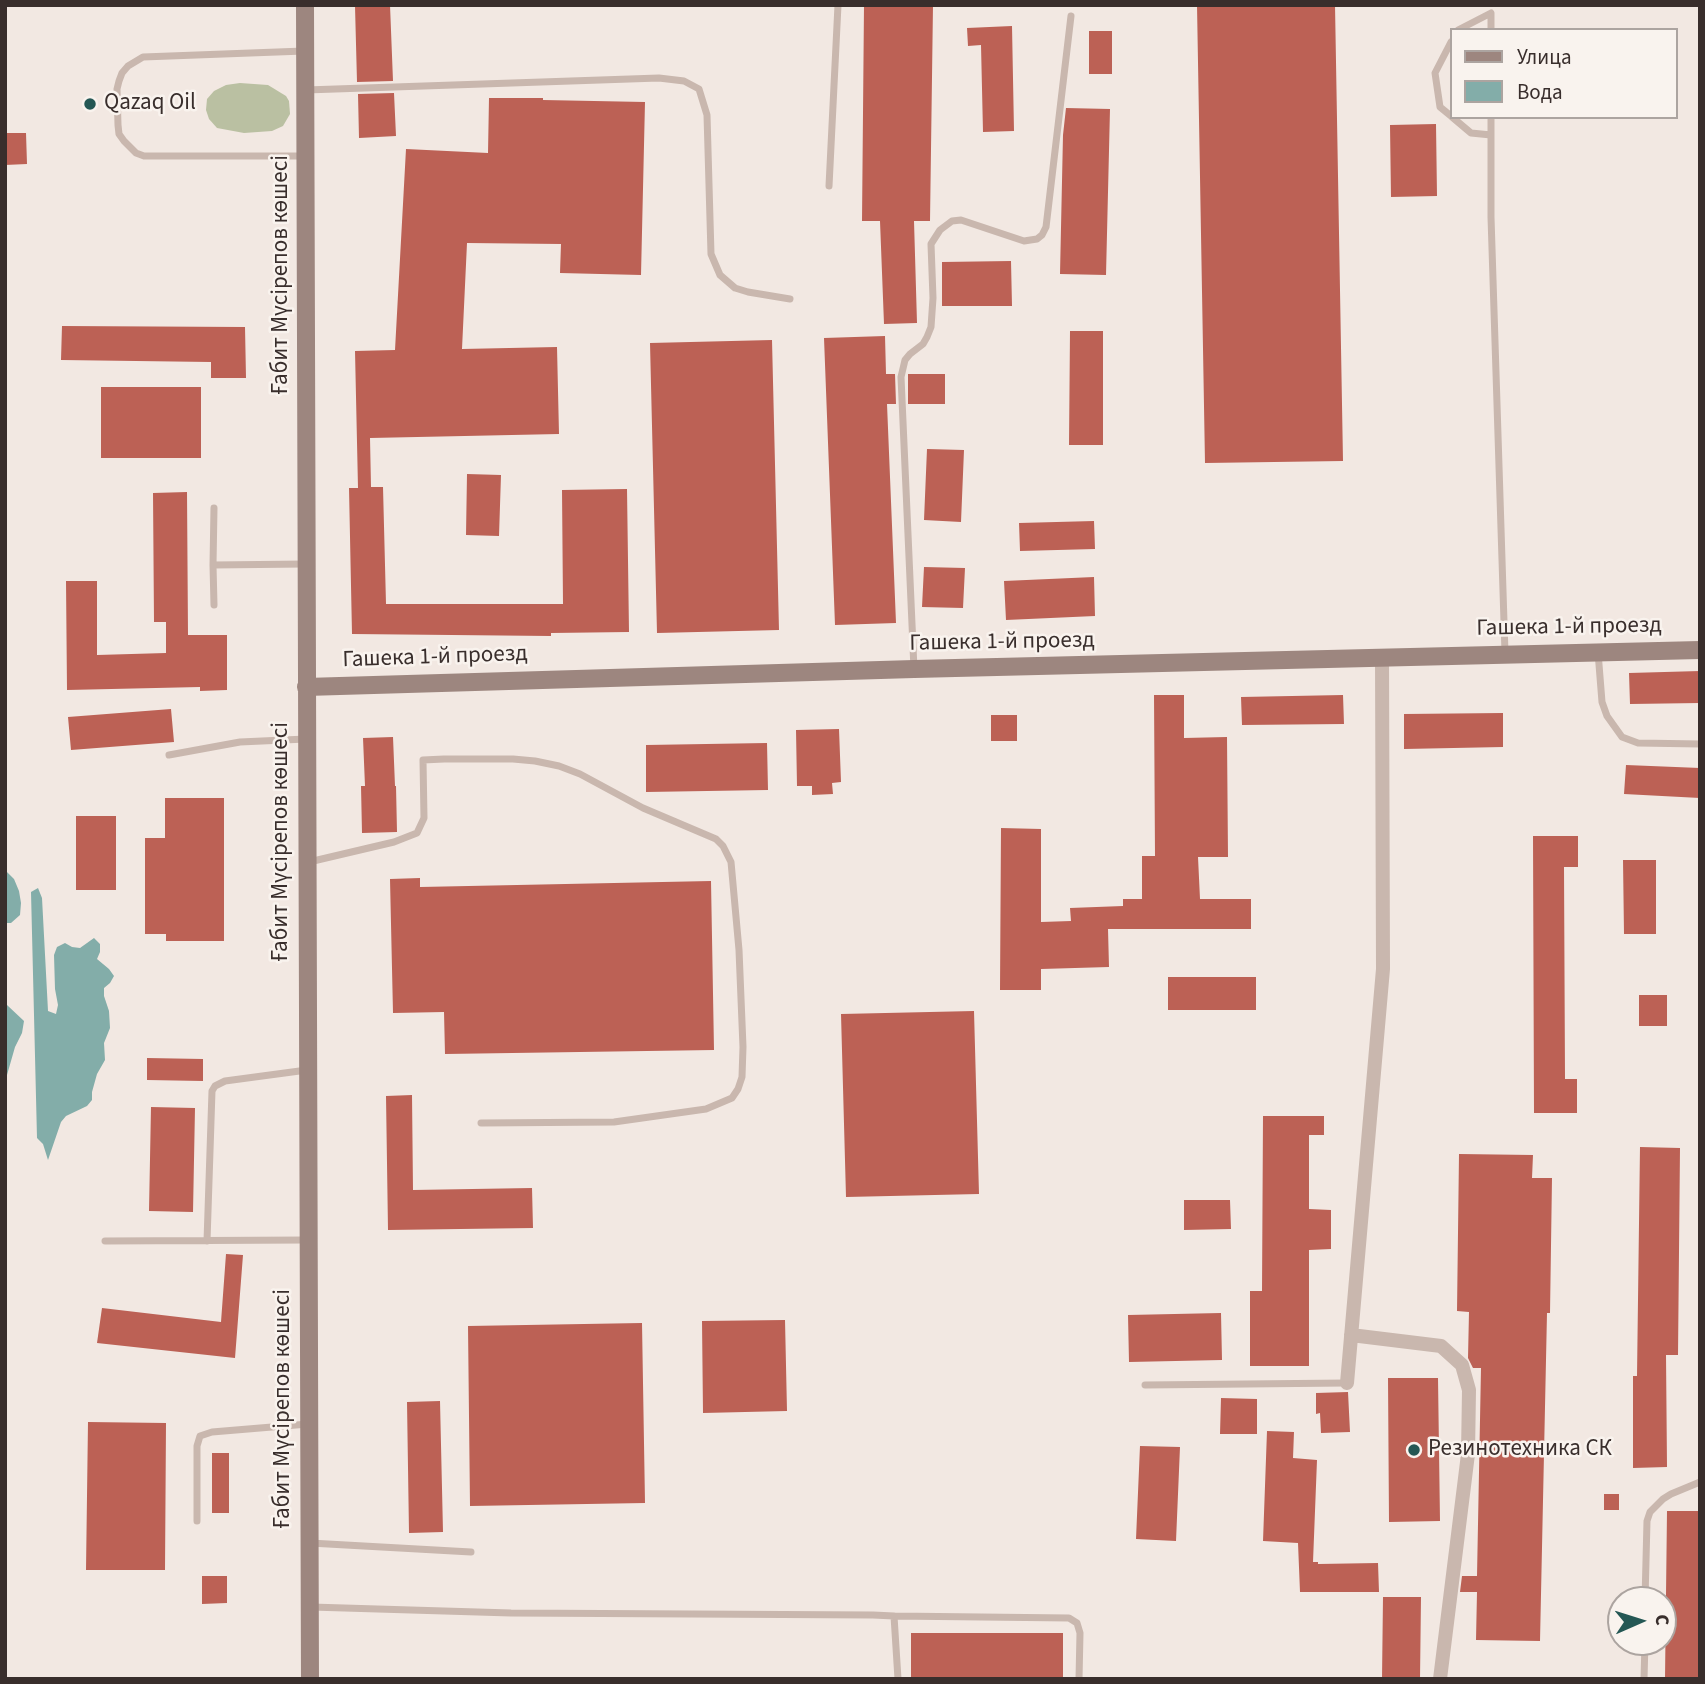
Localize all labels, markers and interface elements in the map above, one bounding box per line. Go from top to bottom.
legend [1450,28,1677,119]
text: Улица [1517,42,1572,72]
text: Вода [1517,77,1563,107]
place label: Qazaq Oil [104,90,196,118]
marker: Qazaq Oil [82,96,98,112]
street label: Ғабит Мүсірепов көшесі [268,155,296,395]
street label: Гашека 1-й проезд [1476,613,1662,643]
street label: Гашека 1-й проезд [909,628,1095,658]
street label: Гашека 1-й проезд [342,641,528,675]
street label: Ғабит Мүсірепов көшесі [268,722,296,962]
street label: Ғабит Мүсірепов көшесі [270,1289,298,1529]
place label: Резинотехника СК [1428,1436,1612,1464]
marker: Резинотехника СК [1406,1442,1422,1458]
north arrow [1607,1586,1677,1656]
text: С [1648,1614,1675,1626]

